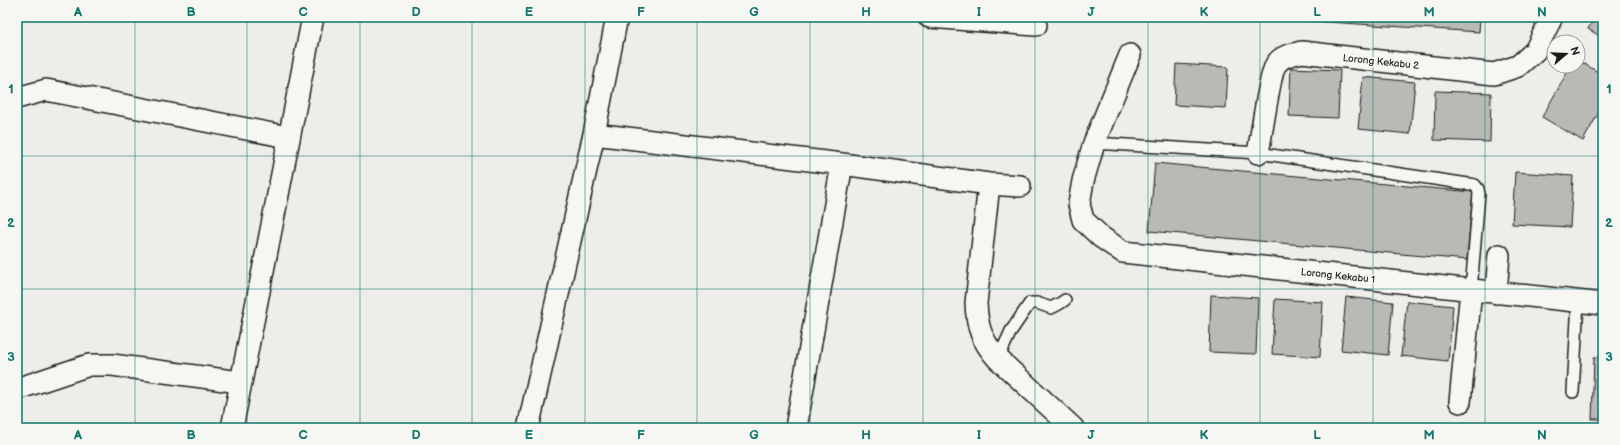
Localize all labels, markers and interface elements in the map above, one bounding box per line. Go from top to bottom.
text: A [73,4,82,20]
text: B [186,4,196,20]
text: C [298,4,308,20]
text: D [411,4,421,20]
text: E [525,4,534,20]
text: F [637,4,645,20]
text: G [749,4,759,20]
text: H [861,4,871,20]
text: I [977,4,981,20]
text: J [1087,4,1095,20]
text: K [1200,4,1209,20]
text: L [1313,4,1321,20]
text: M [1423,4,1435,20]
text: N [1537,4,1547,20]
north arrow [1546,34,1586,74]
text: N [1567,45,1582,57]
street label: Lorong Kekabu 2 [1342,52,1420,72]
text: 1 [8,81,14,97]
text: 1 [1606,81,1612,97]
text: 2 [7,215,15,231]
text: 2 [1605,215,1613,231]
street label: Lorong Kekabu 1 [1300,266,1376,286]
text: 3 [7,349,15,365]
text: 3 [1605,349,1613,365]
text: A [73,427,82,443]
text: B [186,427,196,443]
text: C [298,427,308,443]
text: D [411,427,421,443]
text: E [525,427,534,443]
text: F [637,427,645,443]
text: G [749,427,759,443]
text: H [861,427,871,443]
text: I [977,427,981,443]
text: J [1087,427,1095,443]
text: K [1200,427,1209,443]
text: L [1313,427,1321,443]
text: M [1423,427,1435,443]
text: N [1537,427,1547,443]

